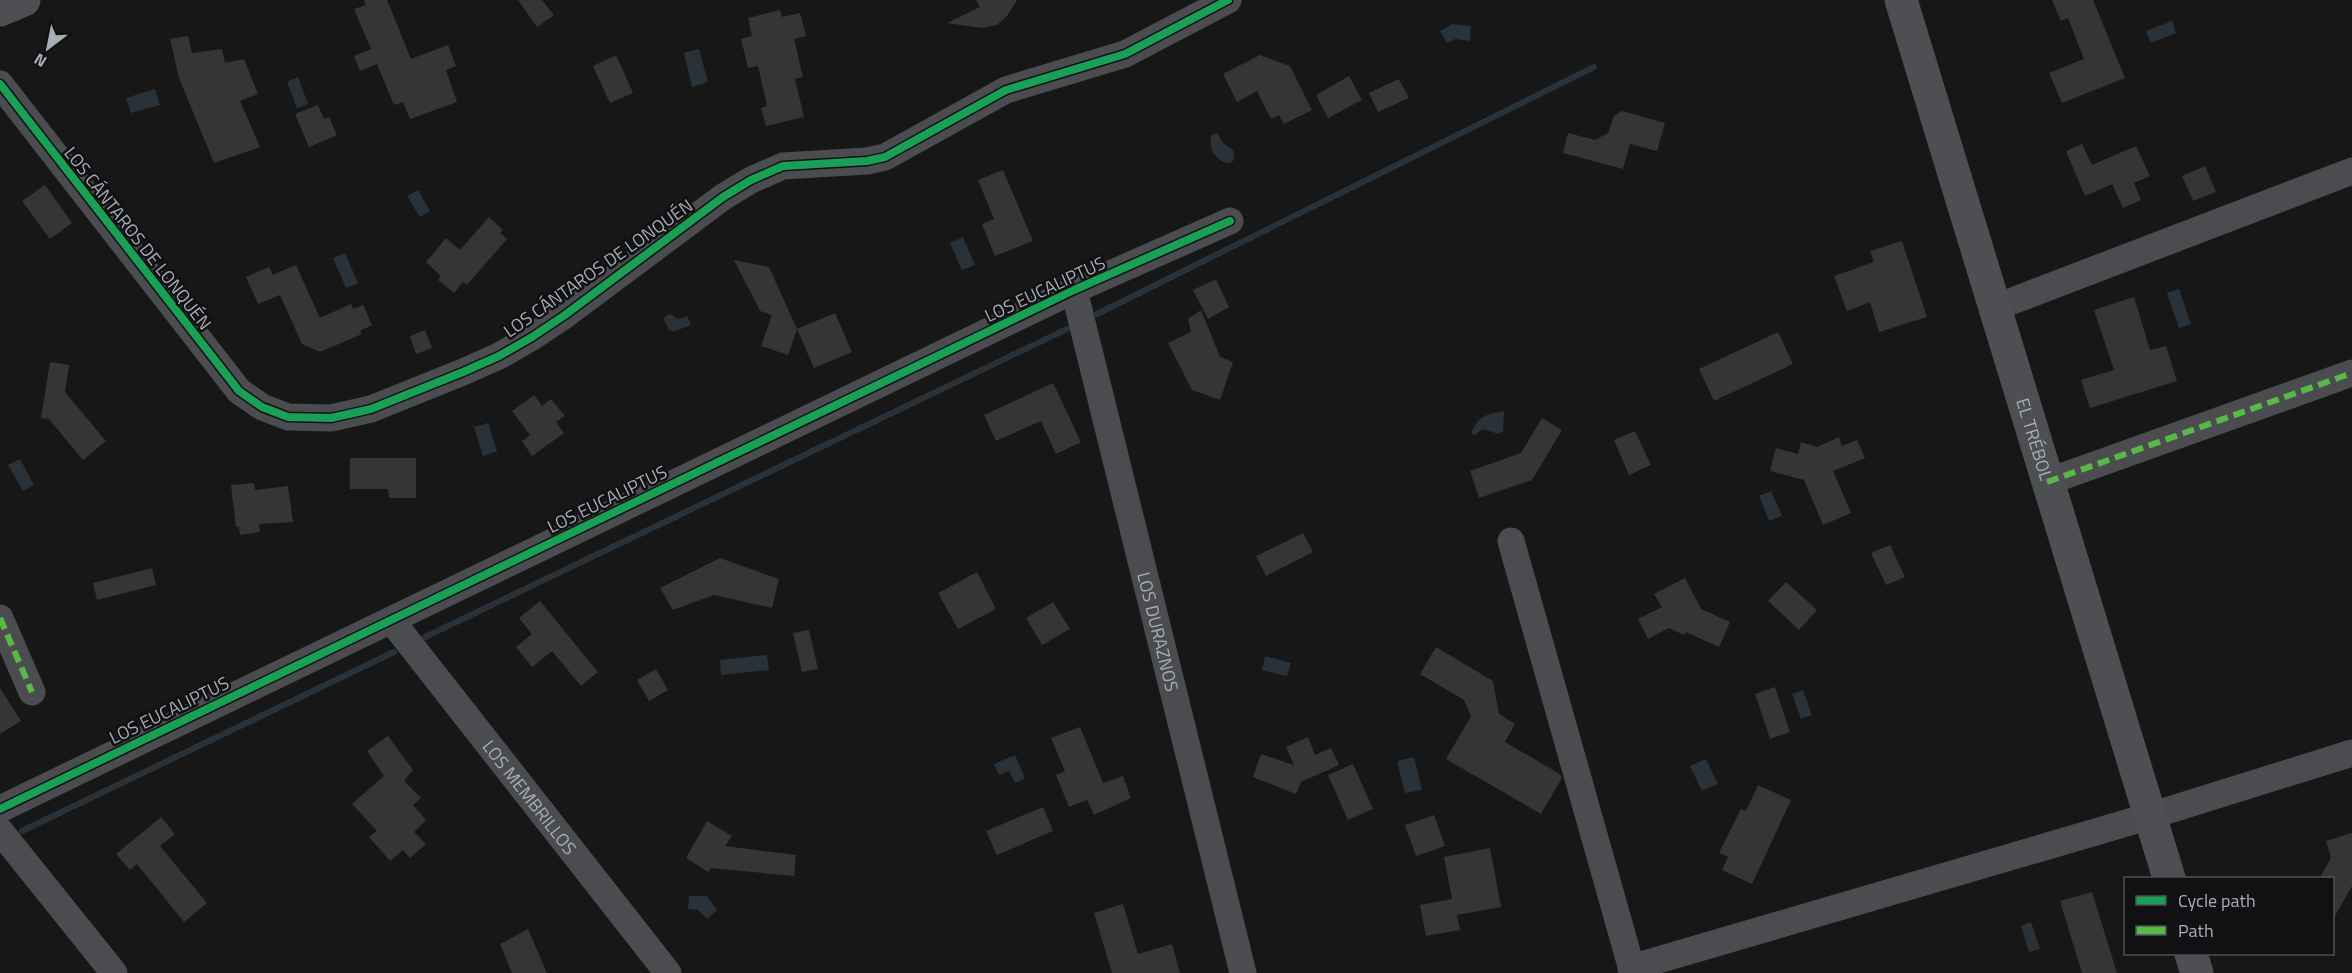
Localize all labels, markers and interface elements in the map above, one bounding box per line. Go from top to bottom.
north arrow [18,18,78,78]
text: N [29,48,51,74]
street label: LOS CÁNTAROS DE LONQUÉN [58,141,218,335]
street label: LOS CÁNTAROS DE LONQUÉN [498,192,698,344]
street label: LOS EUCALIPTUS [980,249,1110,329]
street label: EL TRÉBOL [2010,395,2060,484]
street label: LOS EUCALIPTUS [542,458,672,540]
street label: LOS DURAZNOS [1131,569,1186,694]
street label: LOS EUCALIPTUS [104,669,234,751]
street label: LOS MEMBRILLOS [476,734,584,860]
legend [2124,877,2334,955]
text: Cycle path [2178,887,2256,914]
text: Path [2178,917,2214,944]

